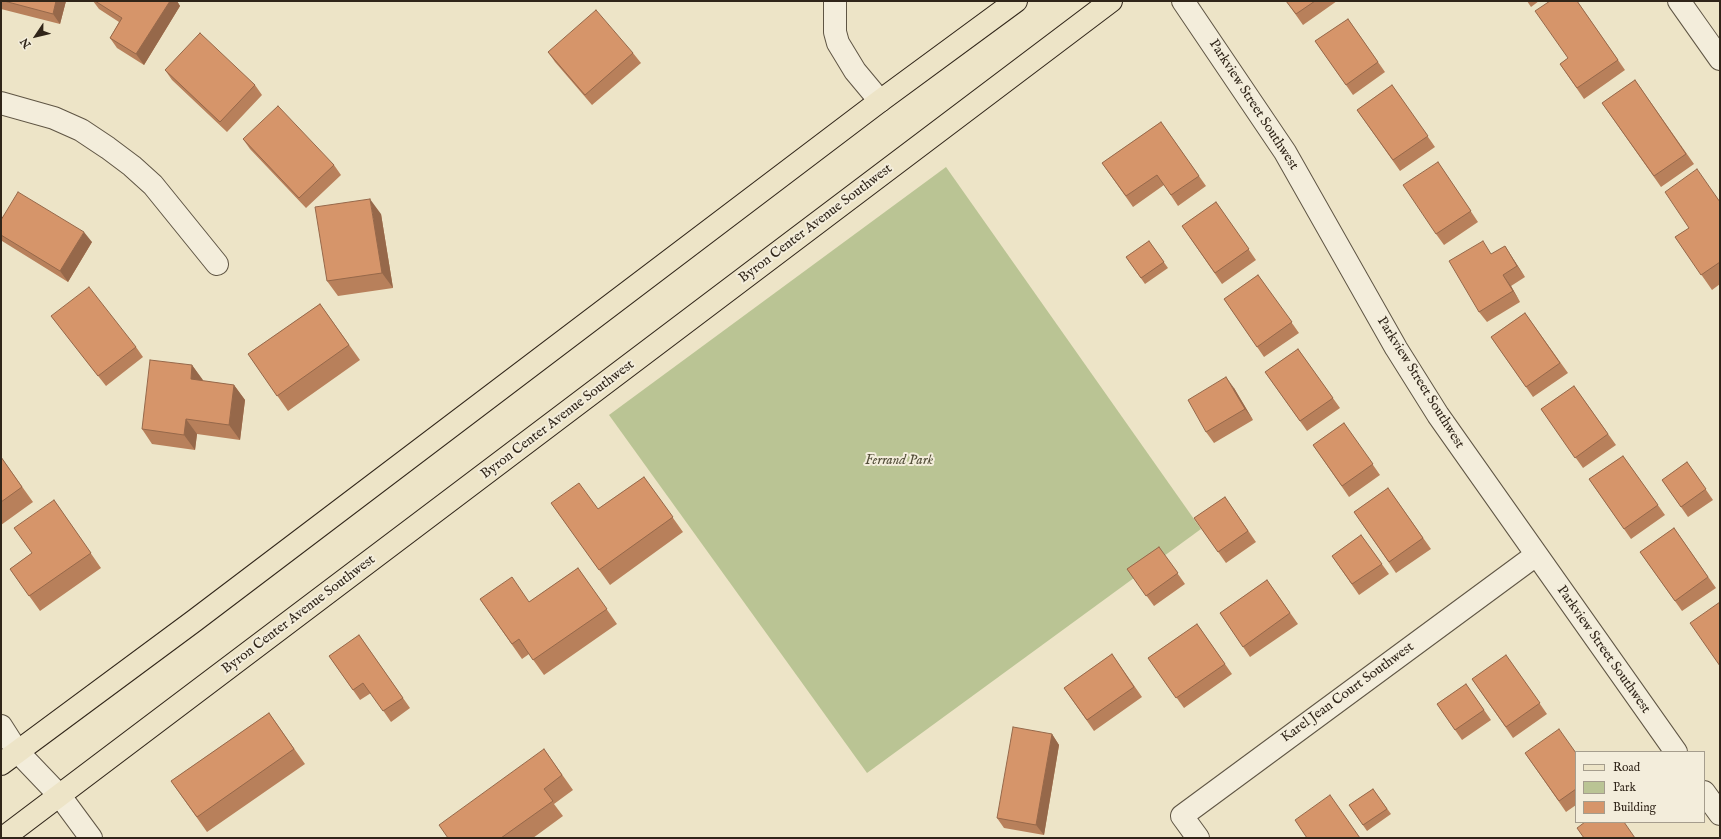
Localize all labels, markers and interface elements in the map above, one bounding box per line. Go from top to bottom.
north arrow [16,16,56,56]
text: N [18,35,35,51]
street label: Parkview Street Southwest [1204,37,1302,173]
street label: Byron Center Avenue Southwest [736,161,896,287]
street label: Parkview Street Southwest [1373,314,1467,452]
street label: Byron Center Avenue Southwest [478,357,638,483]
park label: Ferrand Park [865,453,933,469]
street label: Byron Center Avenue Southwest [219,552,379,678]
street label: Parkview Street Southwest [1552,583,1654,717]
street label: Karel Jean Court Southwest [1278,639,1418,747]
legend [1575,751,1705,823]
text: Road [1613,760,1640,775]
text: Park [1613,780,1636,795]
text: Building [1613,800,1656,815]

